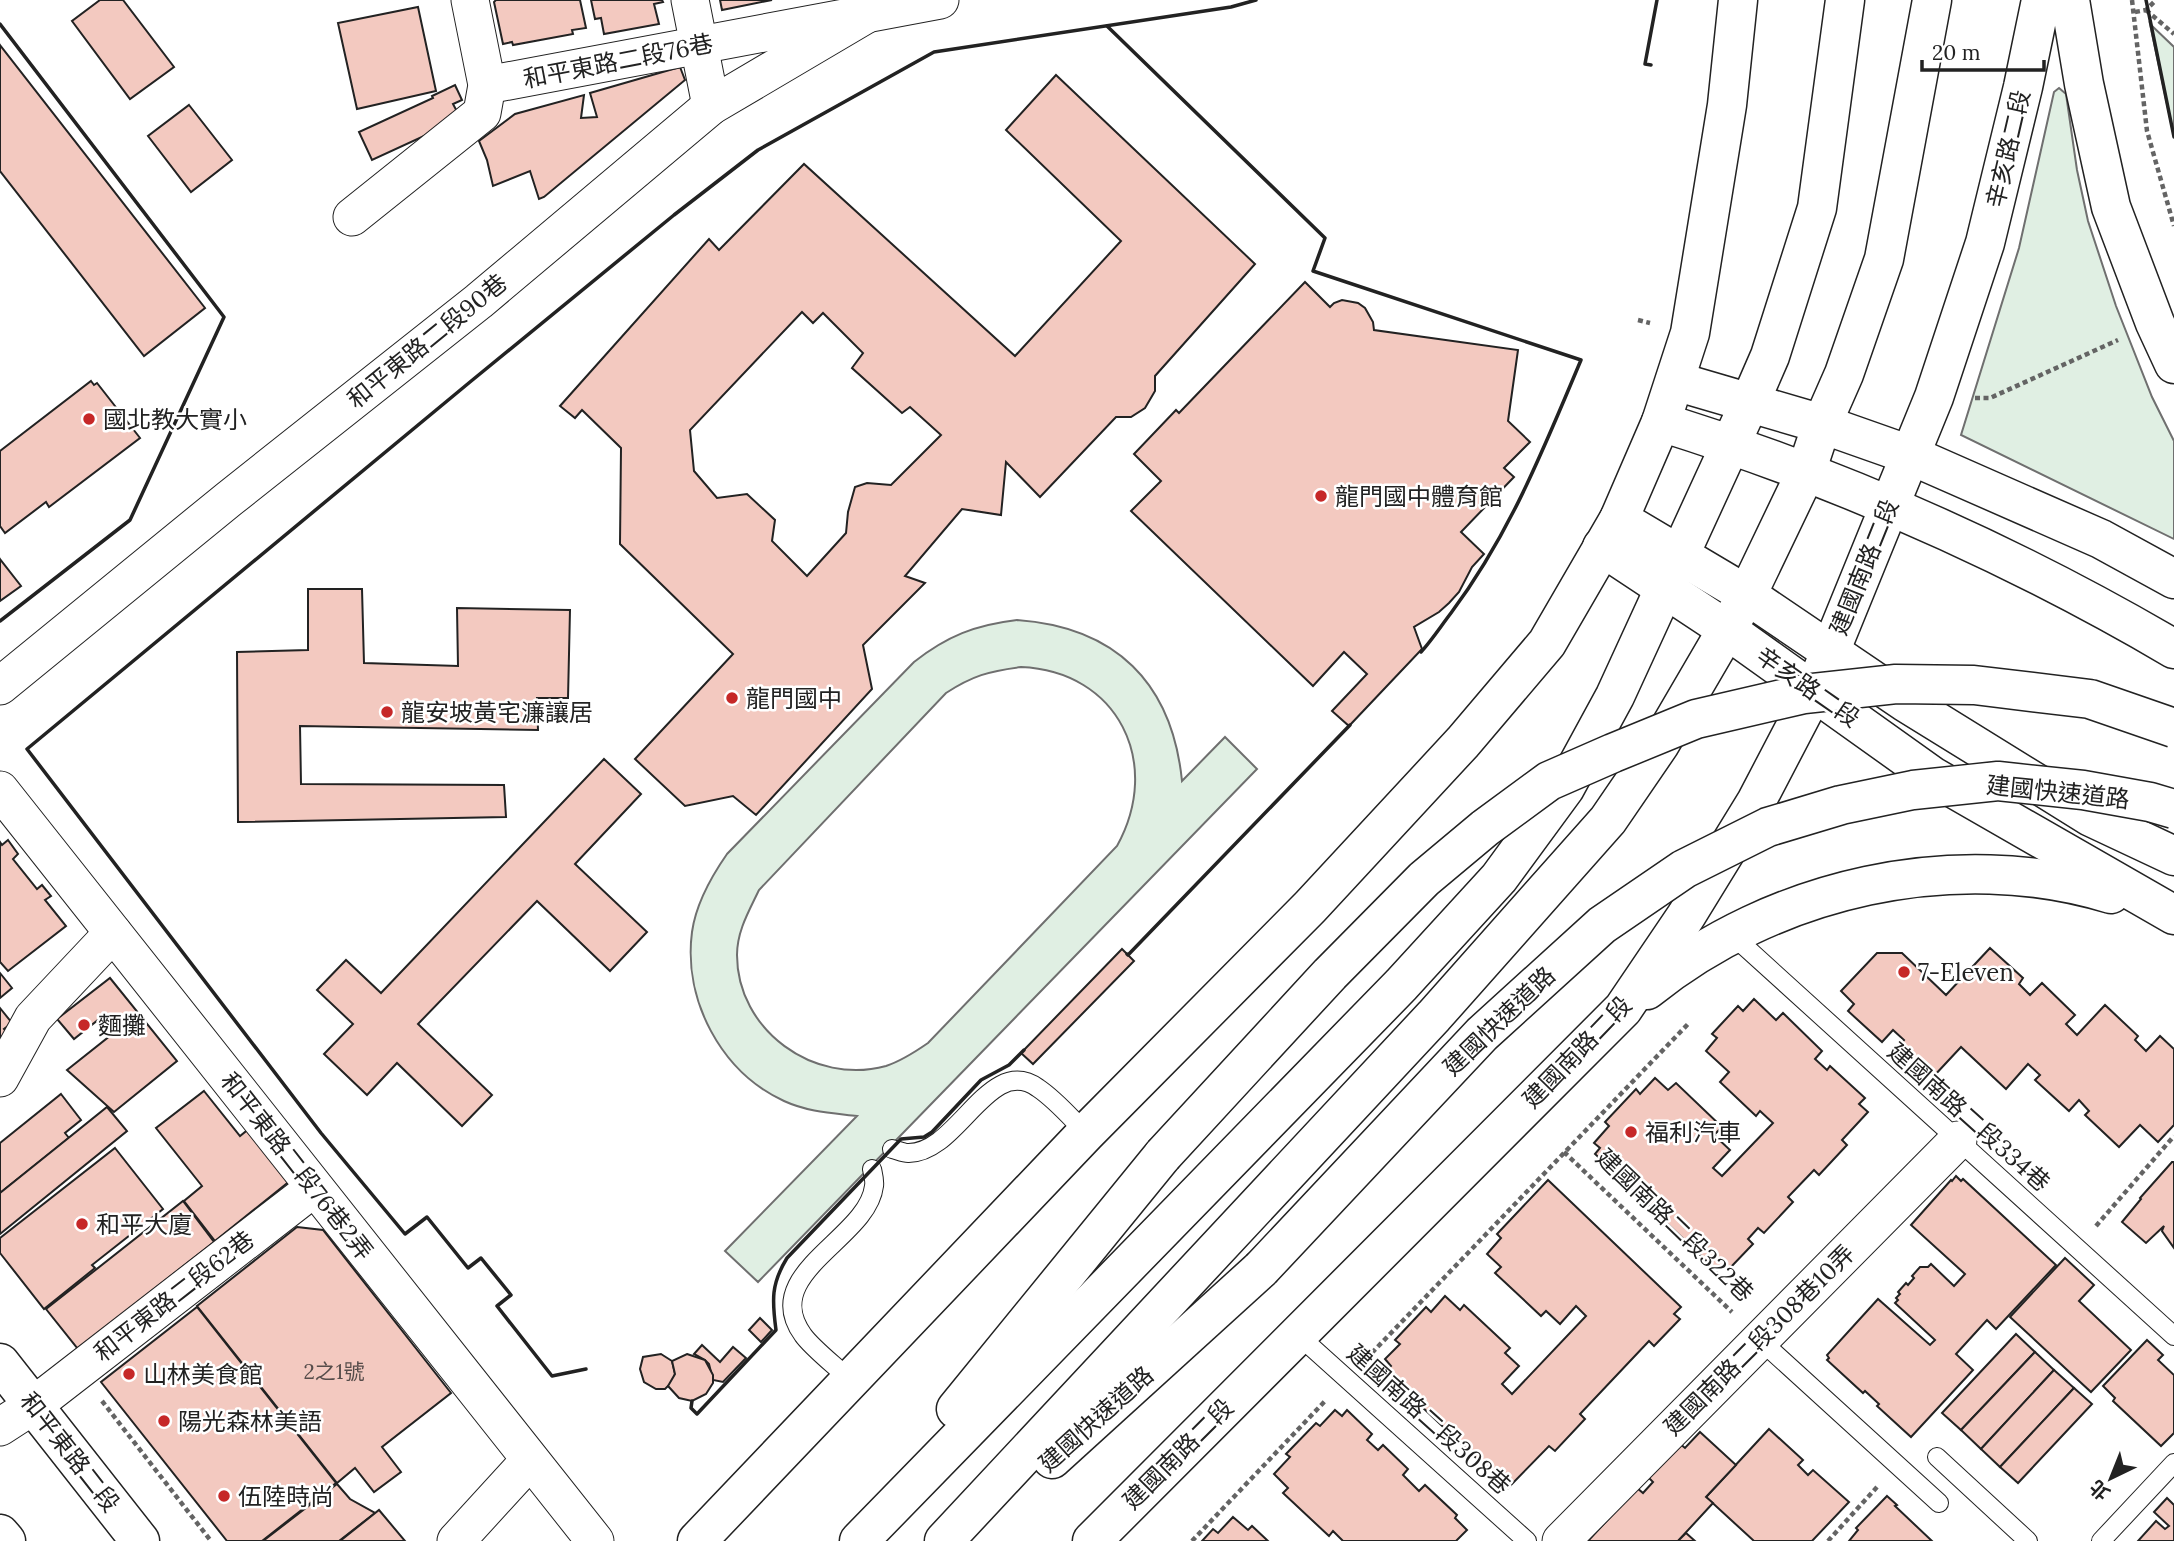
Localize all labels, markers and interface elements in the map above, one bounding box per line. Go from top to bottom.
street label: 和平東路二段76巷 [520,27,716,95]
scale bar [1922,28,2044,72]
text: 20 m [1932,39,1981,66]
street label: 辛亥路二段 [1979,87,2037,211]
street label: 和平東路二段90巷 [341,267,513,415]
place label: 國北教大實小 [103,404,247,435]
marker: 國北教大實小 [81,411,97,427]
place label: 龍門國中體育館 [1335,481,1503,512]
marker: 龍門國中體育館 [1313,488,1329,504]
street label: 建國南路二段 [1823,494,1905,640]
street label: 辛亥路二段 [1750,640,1866,734]
place label: 龍門國中 [746,683,842,714]
marker: 龍門國中 [724,690,740,706]
place label: 龍安坡黃宅濂讓居 [401,697,593,728]
marker: 龍安坡黃宅濂讓居 [379,704,395,720]
street label: 建國快速道路 [1985,769,2131,815]
place label: 7-Eleven [1918,957,2014,988]
street label: 建國快速道路 [1436,960,1562,1082]
marker: 7-Eleven [1896,964,1912,980]
street label: 建國南路二段 [1516,989,1638,1115]
place label: 麵攤 [98,1010,146,1041]
marker: 麵攤 [76,1017,92,1033]
street label: 建國南路二段334巷 [1881,1036,2057,1198]
street label: 和平東路二段76巷2弄 [214,1066,380,1266]
place label: 福利汽車 [1645,1117,1741,1148]
marker: 福利汽車 [1623,1124,1639,1140]
street label: 建國南路二段322巷 [1590,1142,1760,1308]
place label: 和平大廈 [96,1209,192,1240]
marker: 和平大廈 [74,1216,90,1232]
street label: 和平東路二段62巷 [88,1224,260,1368]
street label: 建國南路二段308巷10弄 [1657,1238,1861,1442]
street label: 建國南路二段308巷 [1341,1337,1517,1501]
house number: 2之1號 [304,1358,364,1385]
place label: 山林美食館 [143,1359,263,1390]
street label: 建國快速道路 [1032,1359,1160,1479]
marker: 山林美食館 [121,1366,137,1382]
street label: 和平東路二段 [13,1386,127,1518]
street label: 建國南路二段 [1116,1392,1240,1516]
place label: 陽光森林美語 [178,1406,322,1437]
marker: 陽光森林美語 [156,1413,172,1429]
north arrow [2076,1443,2146,1513]
text: 北 [2084,1475,2115,1506]
place label: 伍陸時尚 [238,1481,334,1512]
marker: 伍陸時尚 [216,1488,232,1504]

